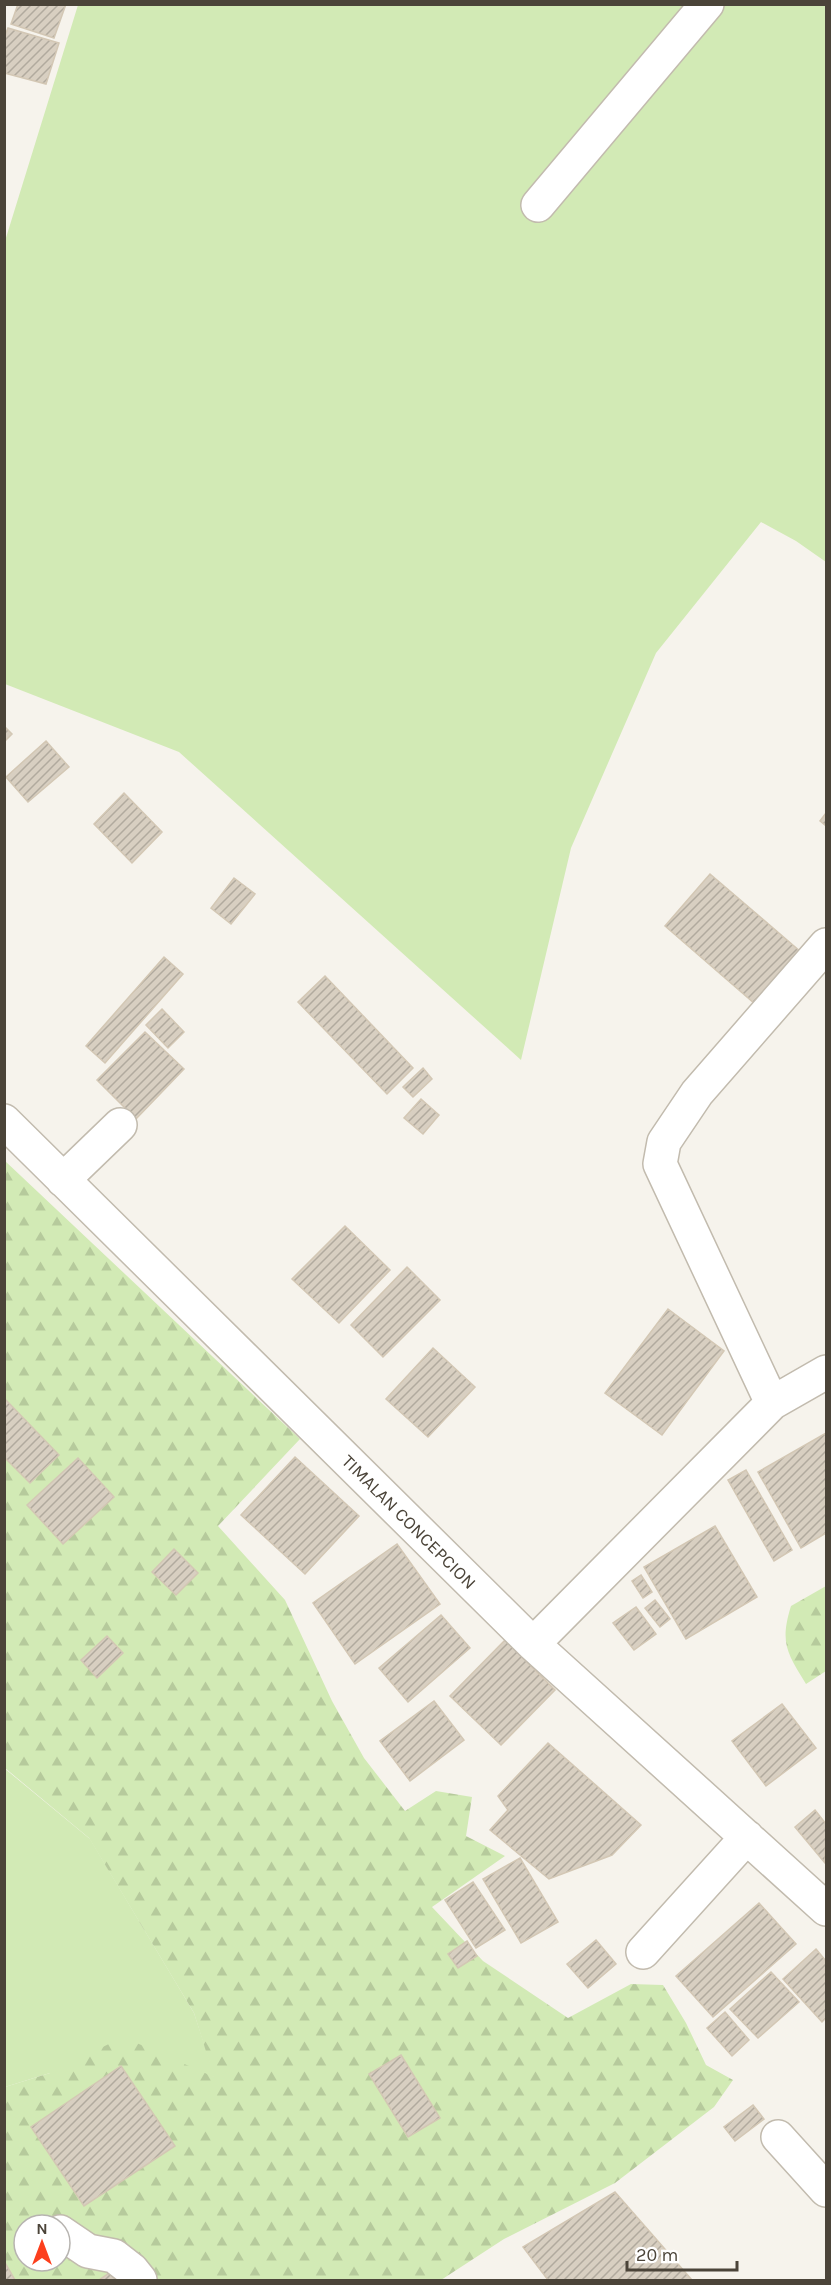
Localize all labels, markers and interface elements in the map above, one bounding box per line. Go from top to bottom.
street label: TIMALAN CONCEPCION [337,1450,481,1594]
north arrow [12,2213,72,2273]
text: N [36,2219,48,2238]
scale bar [627,2234,736,2272]
text: 20 m [636,2244,678,2266]

